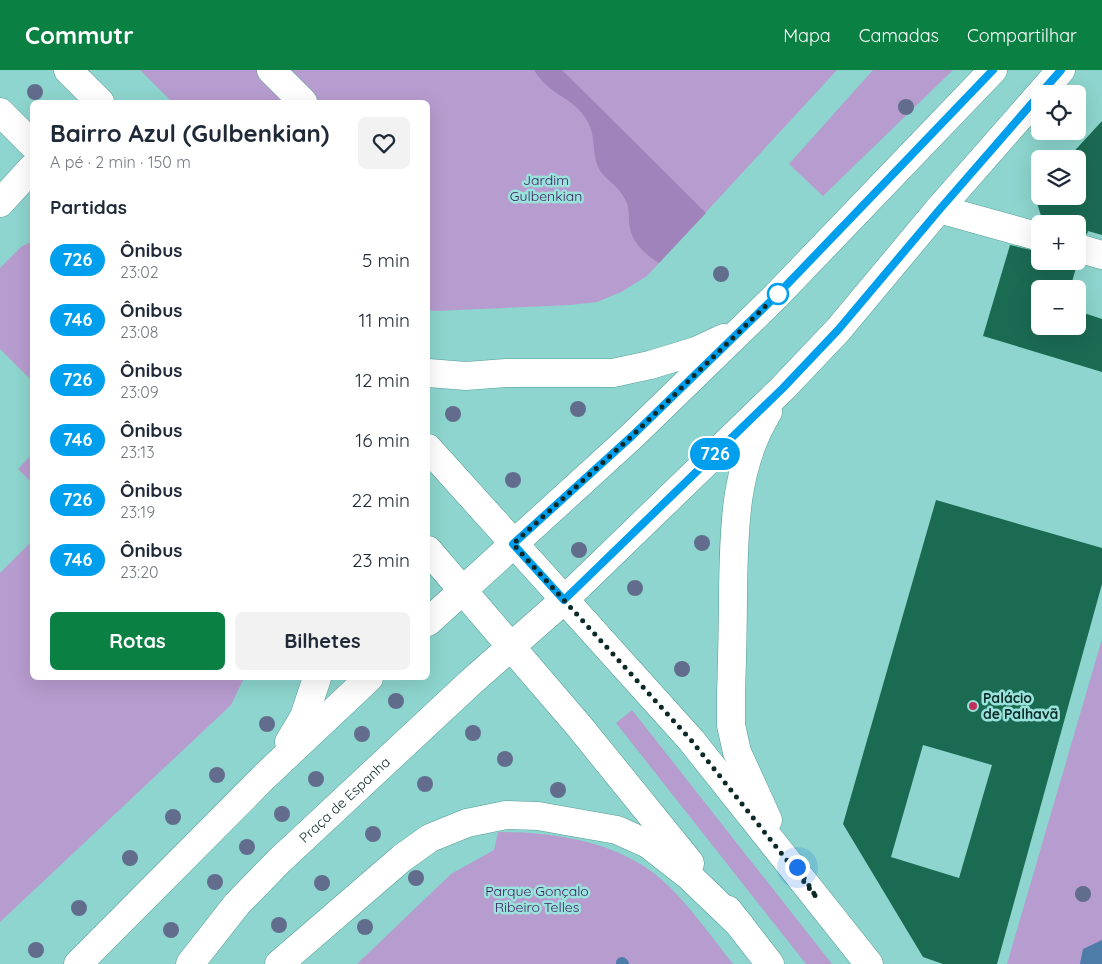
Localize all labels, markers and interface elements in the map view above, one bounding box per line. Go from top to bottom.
text: Commutr [25,20,134,50]
text: Mapa [783,24,831,47]
text: Camadas [859,24,939,47]
text: Compartilhar [967,24,1077,47]
map controls [1031,85,1086,335]
button: locate [1031,85,1086,140]
button: heart [358,117,410,169]
text: Bairro Azul (Gulbenkian) [50,118,329,148]
button: layers [1031,150,1086,205]
text: A pé · 2 min · 150 m [50,152,191,172]
park label: Jardim Gulbenkian [510,171,582,205]
text: Partidas [50,195,127,219]
button: + [1031,215,1086,270]
text: Ônibus [120,238,182,262]
text: 726 [62,248,93,271]
text: 5 min [362,248,410,272]
text: 23:02 [120,262,159,282]
button: − [1031,280,1086,335]
unlabelled marker [767,283,789,305]
text: Ônibus [120,298,182,322]
text: 746 [63,308,92,331]
text: 11 min [358,308,410,332]
text: 23:08 [120,322,158,342]
text: Ônibus [120,358,182,382]
text: 726 [62,368,93,391]
text: 12 min [355,368,410,392]
text: 23:09 [120,382,159,402]
text: Ônibus [120,418,182,442]
text: 746 [63,428,92,451]
text: 16 min [355,428,410,452]
line badge: 726 [686,438,744,470]
text: 23:13 [120,442,155,462]
text: 726 [700,442,730,465]
text: Ônibus [120,478,182,502]
text: 726 [62,488,93,511]
text: 22 min [351,488,410,512]
text: 23:19 [120,502,155,522]
text: Ônibus [120,538,182,562]
text: 746 [63,548,92,571]
text: 23 min [352,548,410,572]
text: 23:20 [120,562,159,582]
button: Rotas [50,612,225,670]
button: Bilhetes [235,612,410,670]
place label: Palácio de Palhavã [983,689,1058,723]
marker: Palácio de Palhavã [967,700,979,712]
street label: Praça de Espanha [295,753,394,847]
your location [785,855,810,880]
park label: Parque Gonçalo Ribeiro Telles [485,882,589,916]

